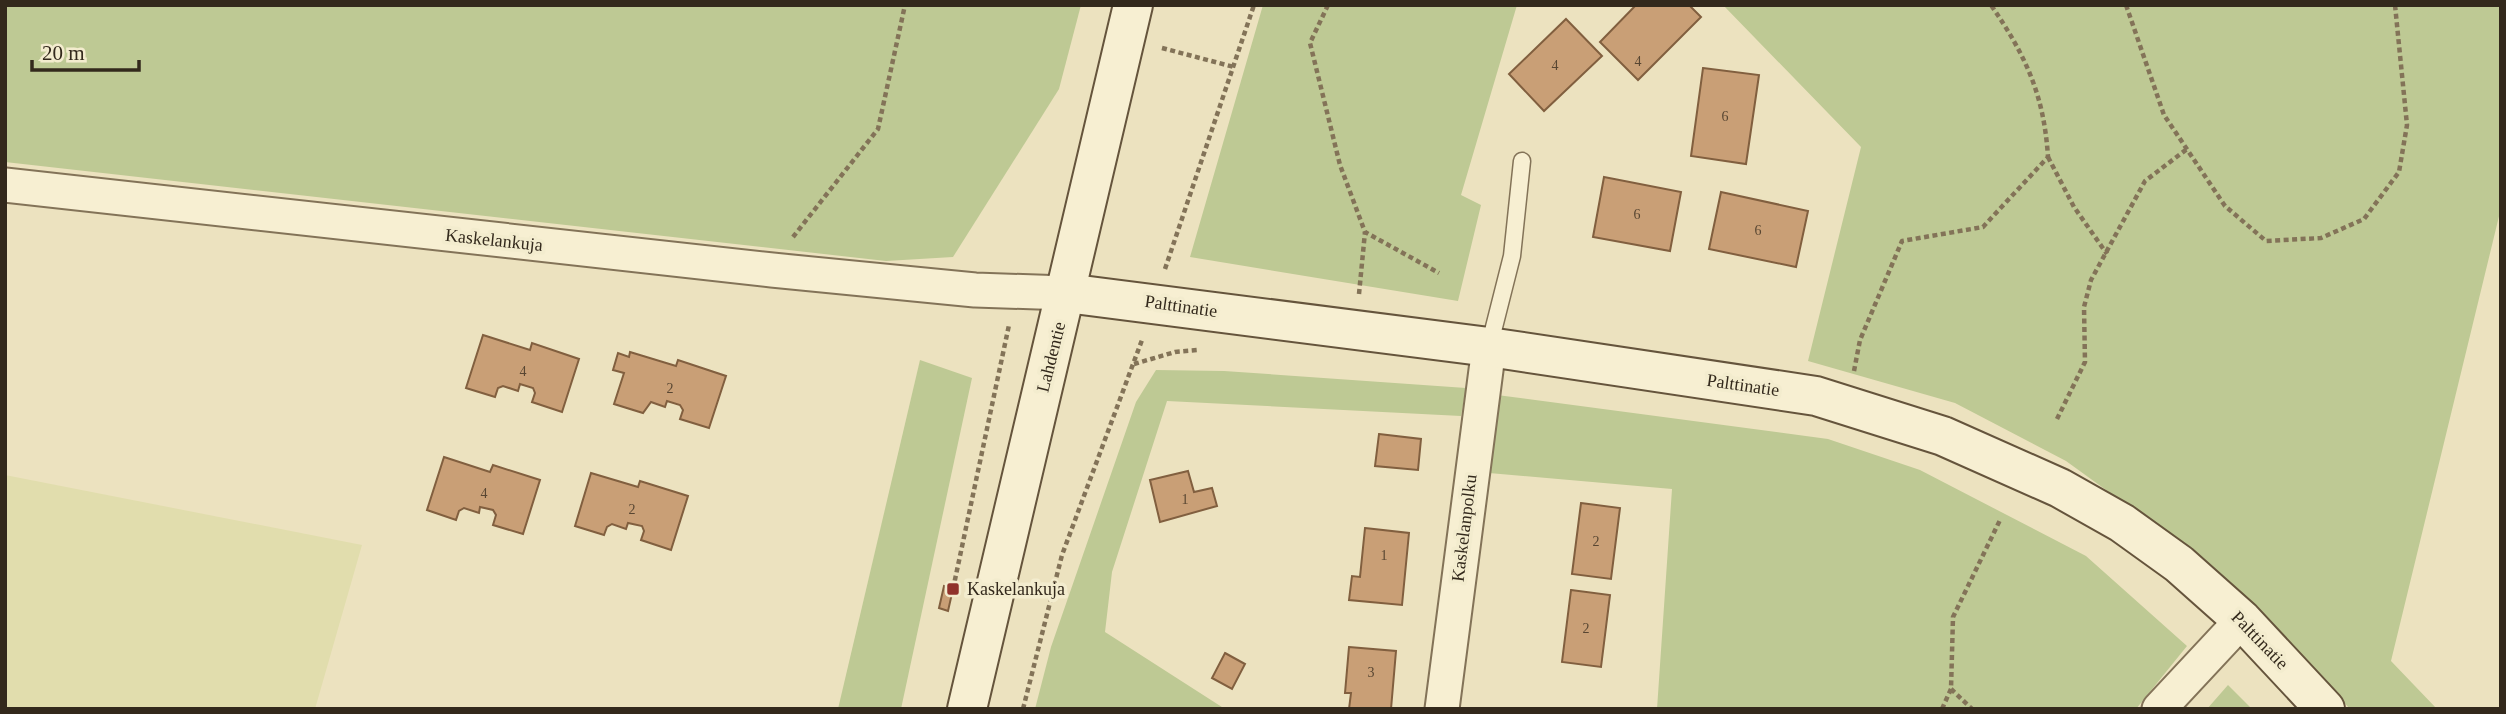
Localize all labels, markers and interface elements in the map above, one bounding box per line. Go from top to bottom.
scale bar [32,28,138,72]
text: 20 m [42,41,85,65]
house number: 4 [1635,54,1642,69]
house number: 4 [1552,58,1559,73]
house number: 6 [1722,109,1729,124]
house number: 6 [1634,207,1641,222]
house number: 6 [1755,223,1762,238]
street label: Kaskelankuja [444,225,544,255]
street label: Palttinatie [1143,291,1219,321]
street label: Lahdentie [1033,320,1069,394]
house number: 4 [520,364,527,379]
street label: Palttinatie [1705,370,1781,400]
house number: 2 [667,381,674,396]
street label: Kaskelanpolku [1447,473,1481,583]
house number: 4 [481,486,488,501]
house number: 1 [1182,492,1189,507]
house number: 2 [629,502,636,517]
house number: 2 [1593,534,1600,549]
house number: 1 [1381,548,1388,563]
place label: Kaskelankuja [967,579,1065,599]
marker: Kaskelankuja [945,581,961,597]
street label: Palttinatie [2227,607,2293,673]
house number: 2 [1583,621,1590,636]
house number: 3 [1368,665,1375,680]

